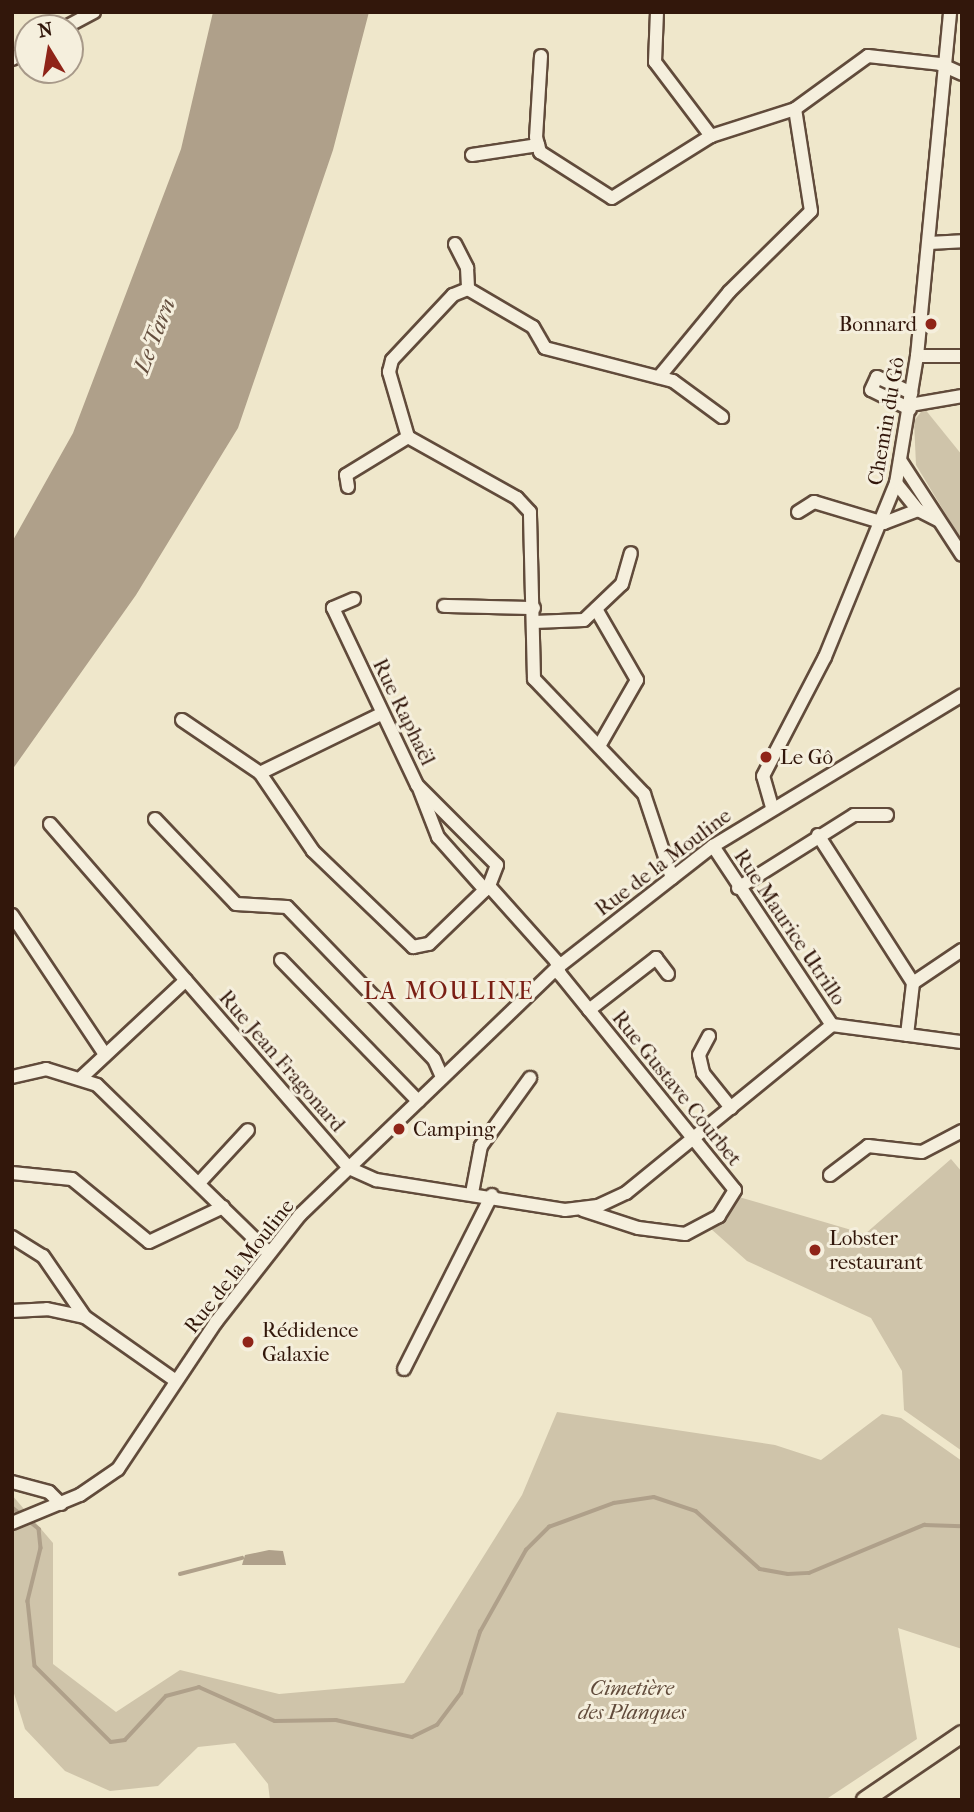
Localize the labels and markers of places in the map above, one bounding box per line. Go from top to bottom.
place label: Bonnard [839,311,917,337]
marker: Bonnard [923,316,939,332]
place label: Le Gô [780,744,833,770]
marker: Le Gô [758,749,774,765]
place label: Camping [413,1116,495,1142]
marker: Camping [391,1121,407,1137]
place label: Lobster restaurant [829,1225,923,1275]
marker: Lobster restaurant [807,1242,823,1258]
place label: Rédidence Galaxie [262,1317,358,1367]
marker: Rédidence Galaxie [240,1334,256,1350]

